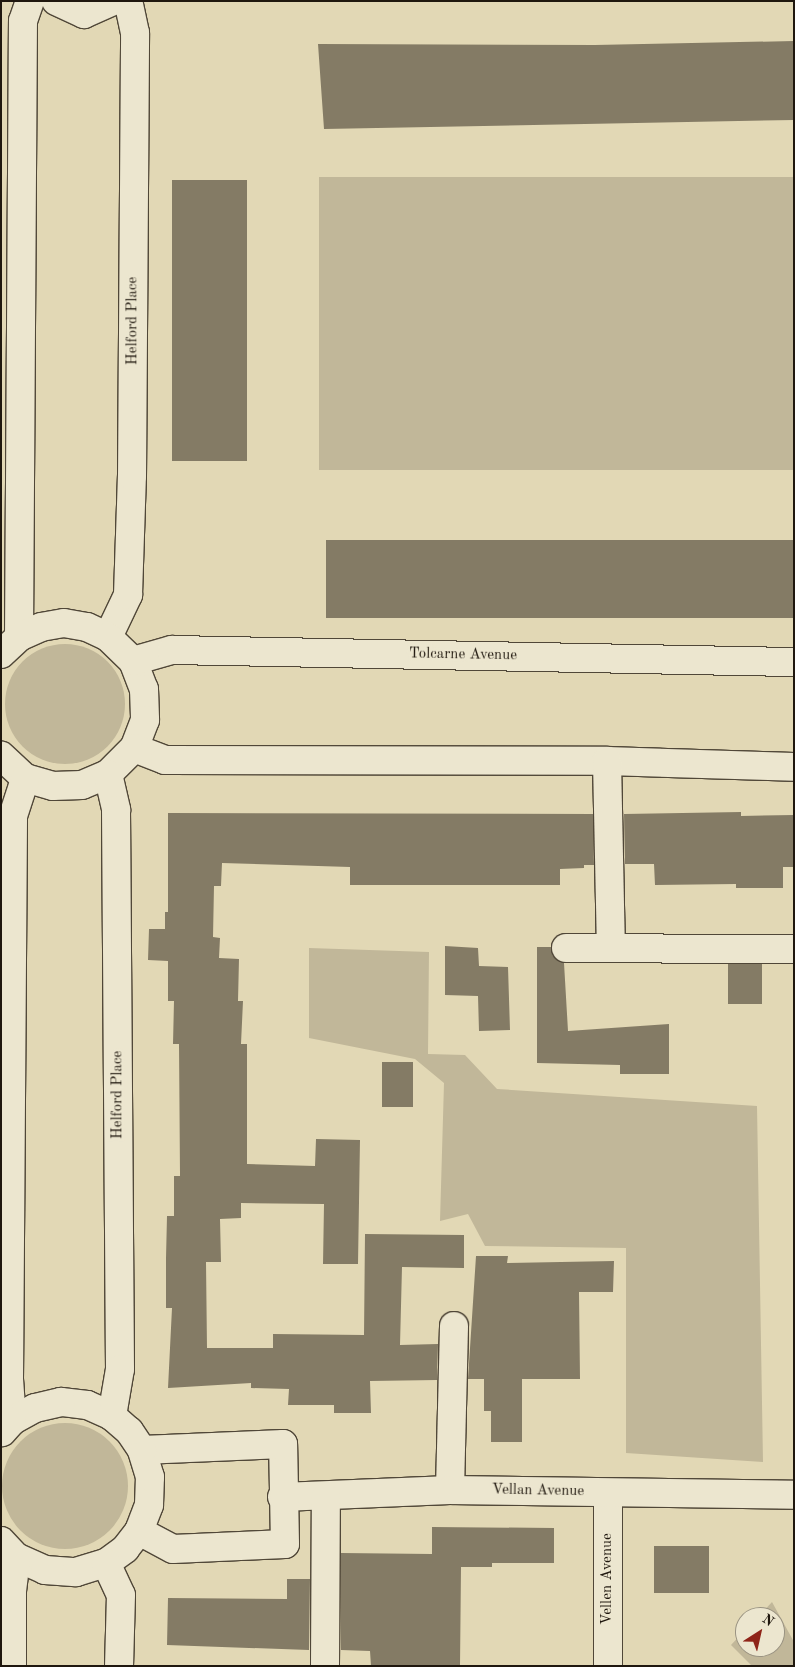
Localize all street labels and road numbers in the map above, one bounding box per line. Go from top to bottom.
street label: Helford Place [124,277,142,365]
street label: Tolcarne Avenue [409,645,517,665]
street label: Helford Place [109,1051,127,1139]
street label: Vellan Avenue [492,1481,584,1501]
street label: Vellen Avenue [599,1533,617,1625]

